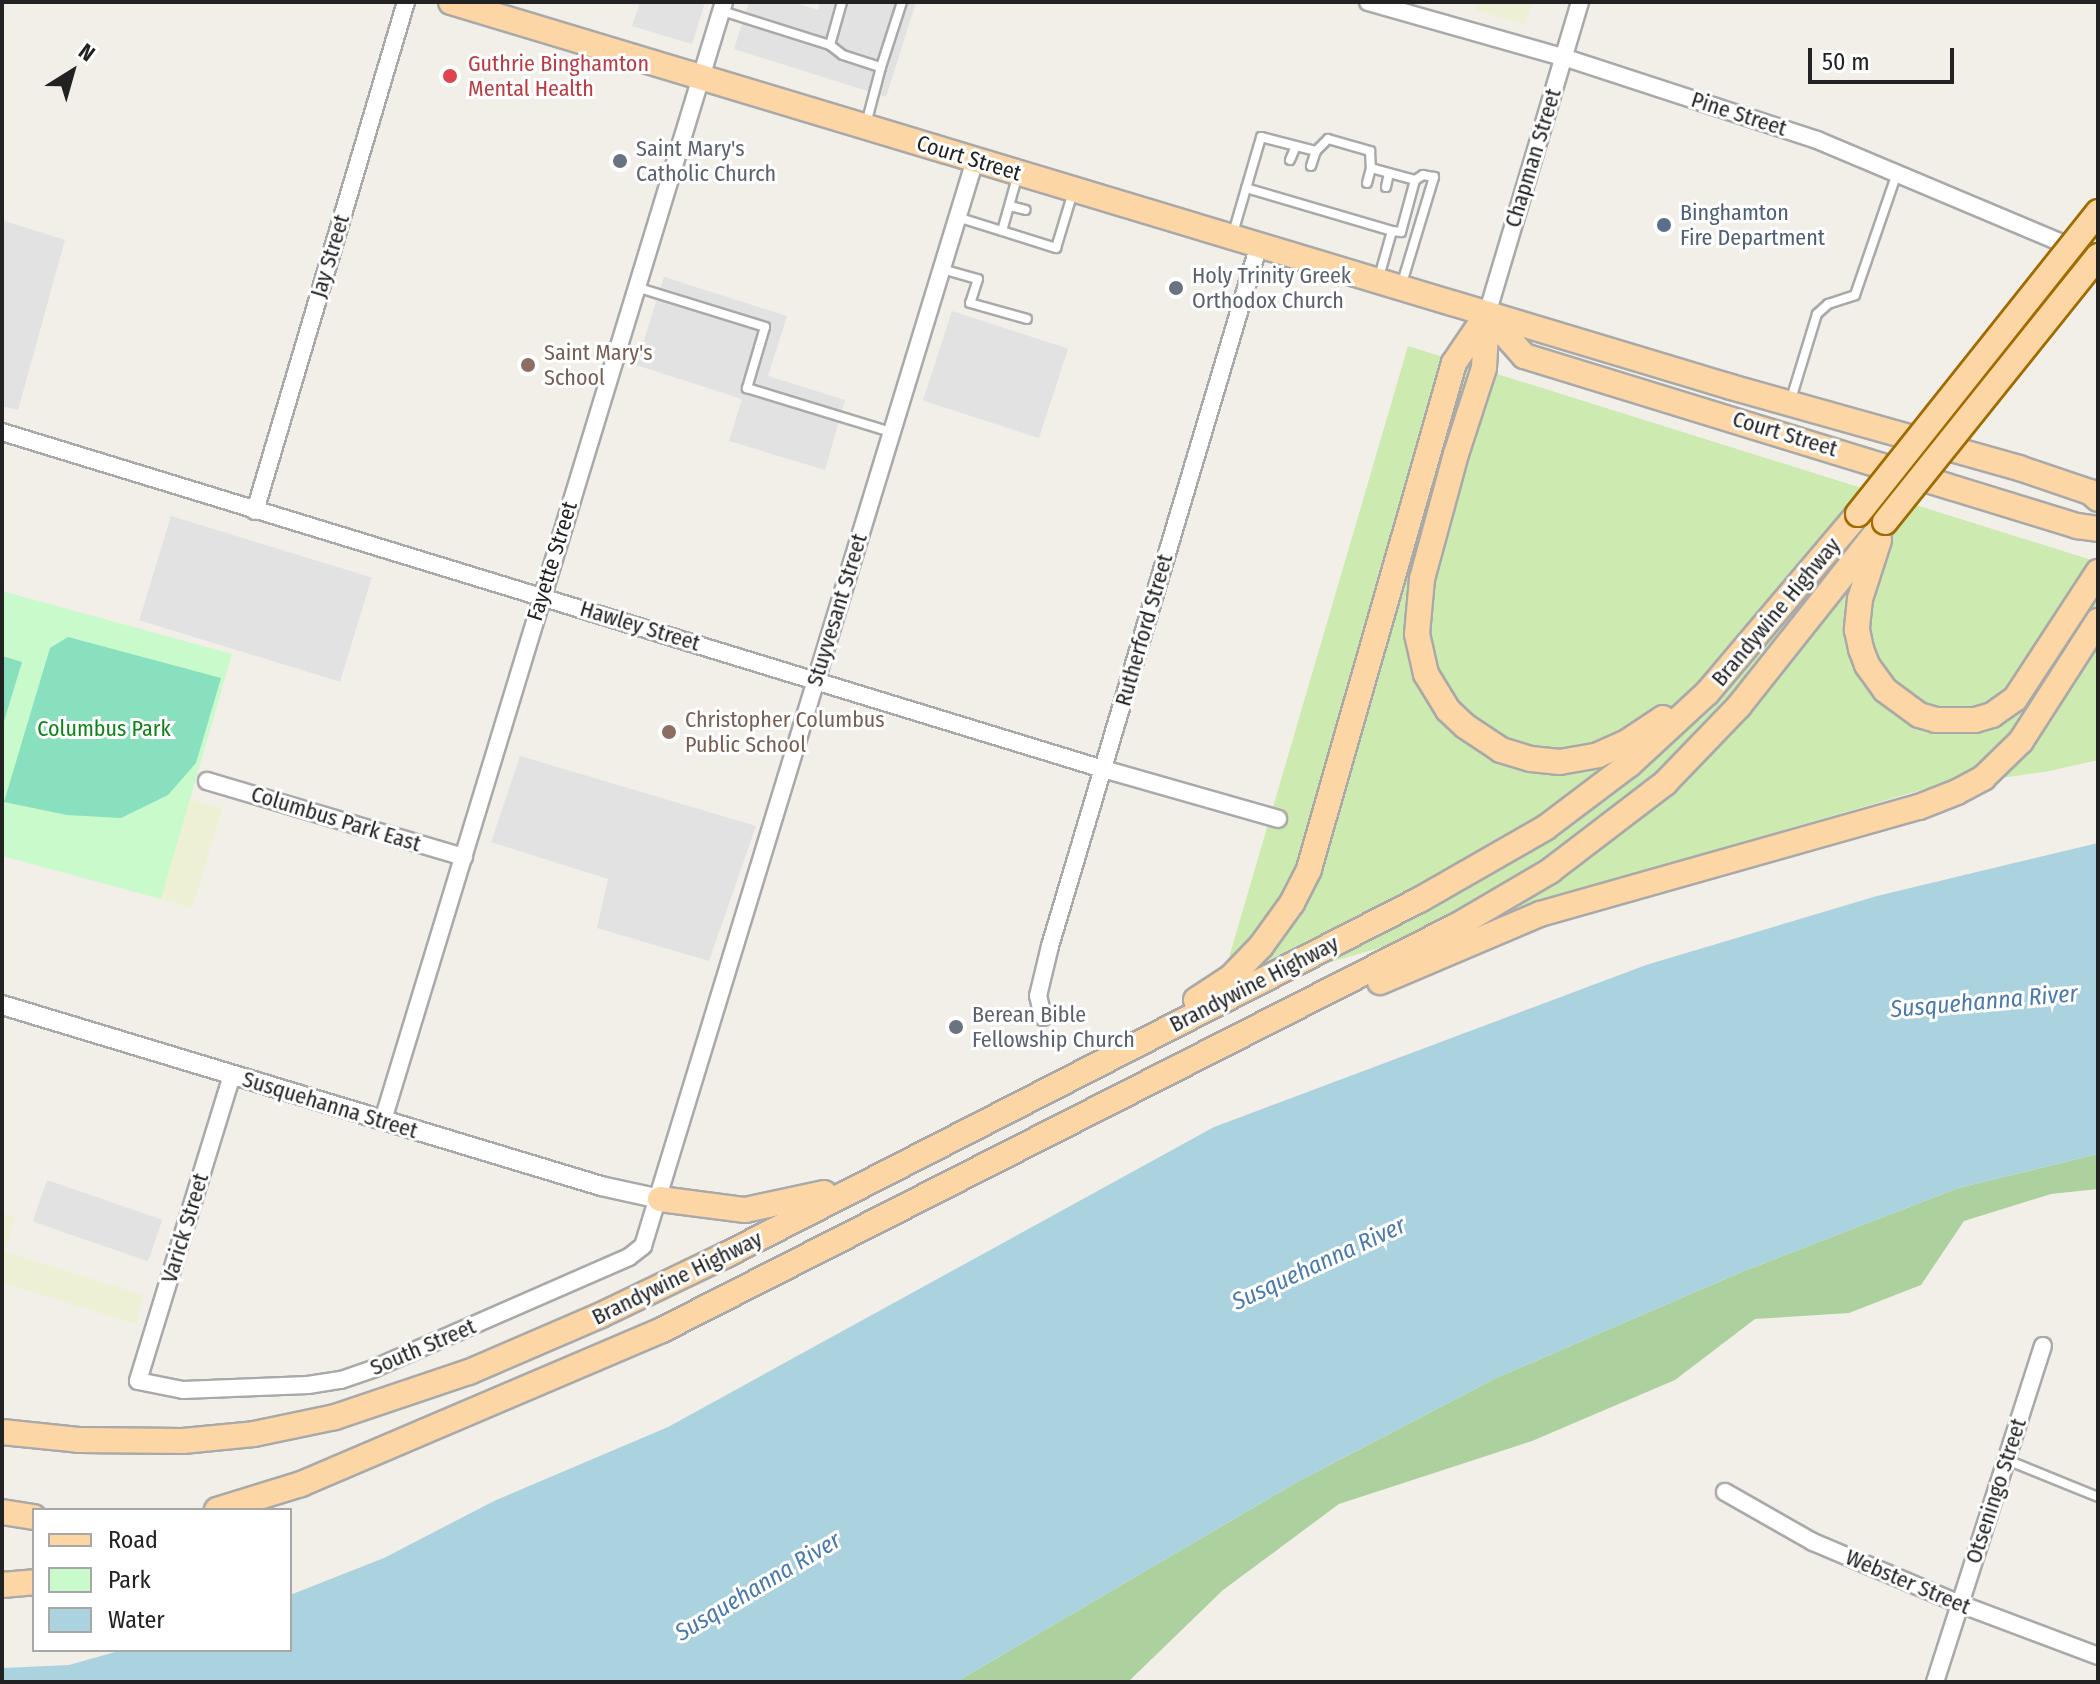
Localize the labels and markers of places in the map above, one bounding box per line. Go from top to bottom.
place label: Guthrie Binghamton Mental Health [468,50,649,102]
marker: Guthrie Binghamton Mental Health [439,65,461,87]
place label: Saint Mary's Catholic Church [636,135,776,186]
marker: Saint Mary's Catholic Church [611,152,629,170]
place label: Binghamton Fire Department [1680,199,1825,250]
marker: Binghamton Fire Department [1655,216,1673,234]
place label: Holy Trinity Greek Orthodox Church [1192,262,1351,314]
marker: Holy Trinity Greek Orthodox Church [1167,279,1185,297]
place label: Saint Mary's School [544,339,653,390]
marker: Saint Mary's School [519,356,537,374]
place label: Christopher Columbus Public School [685,706,885,758]
marker: Christopher Columbus Public School [660,723,678,741]
place label: Berean Bible Fellowship Church [972,1001,1135,1052]
marker: Berean Bible Fellowship Church [947,1018,965,1036]

